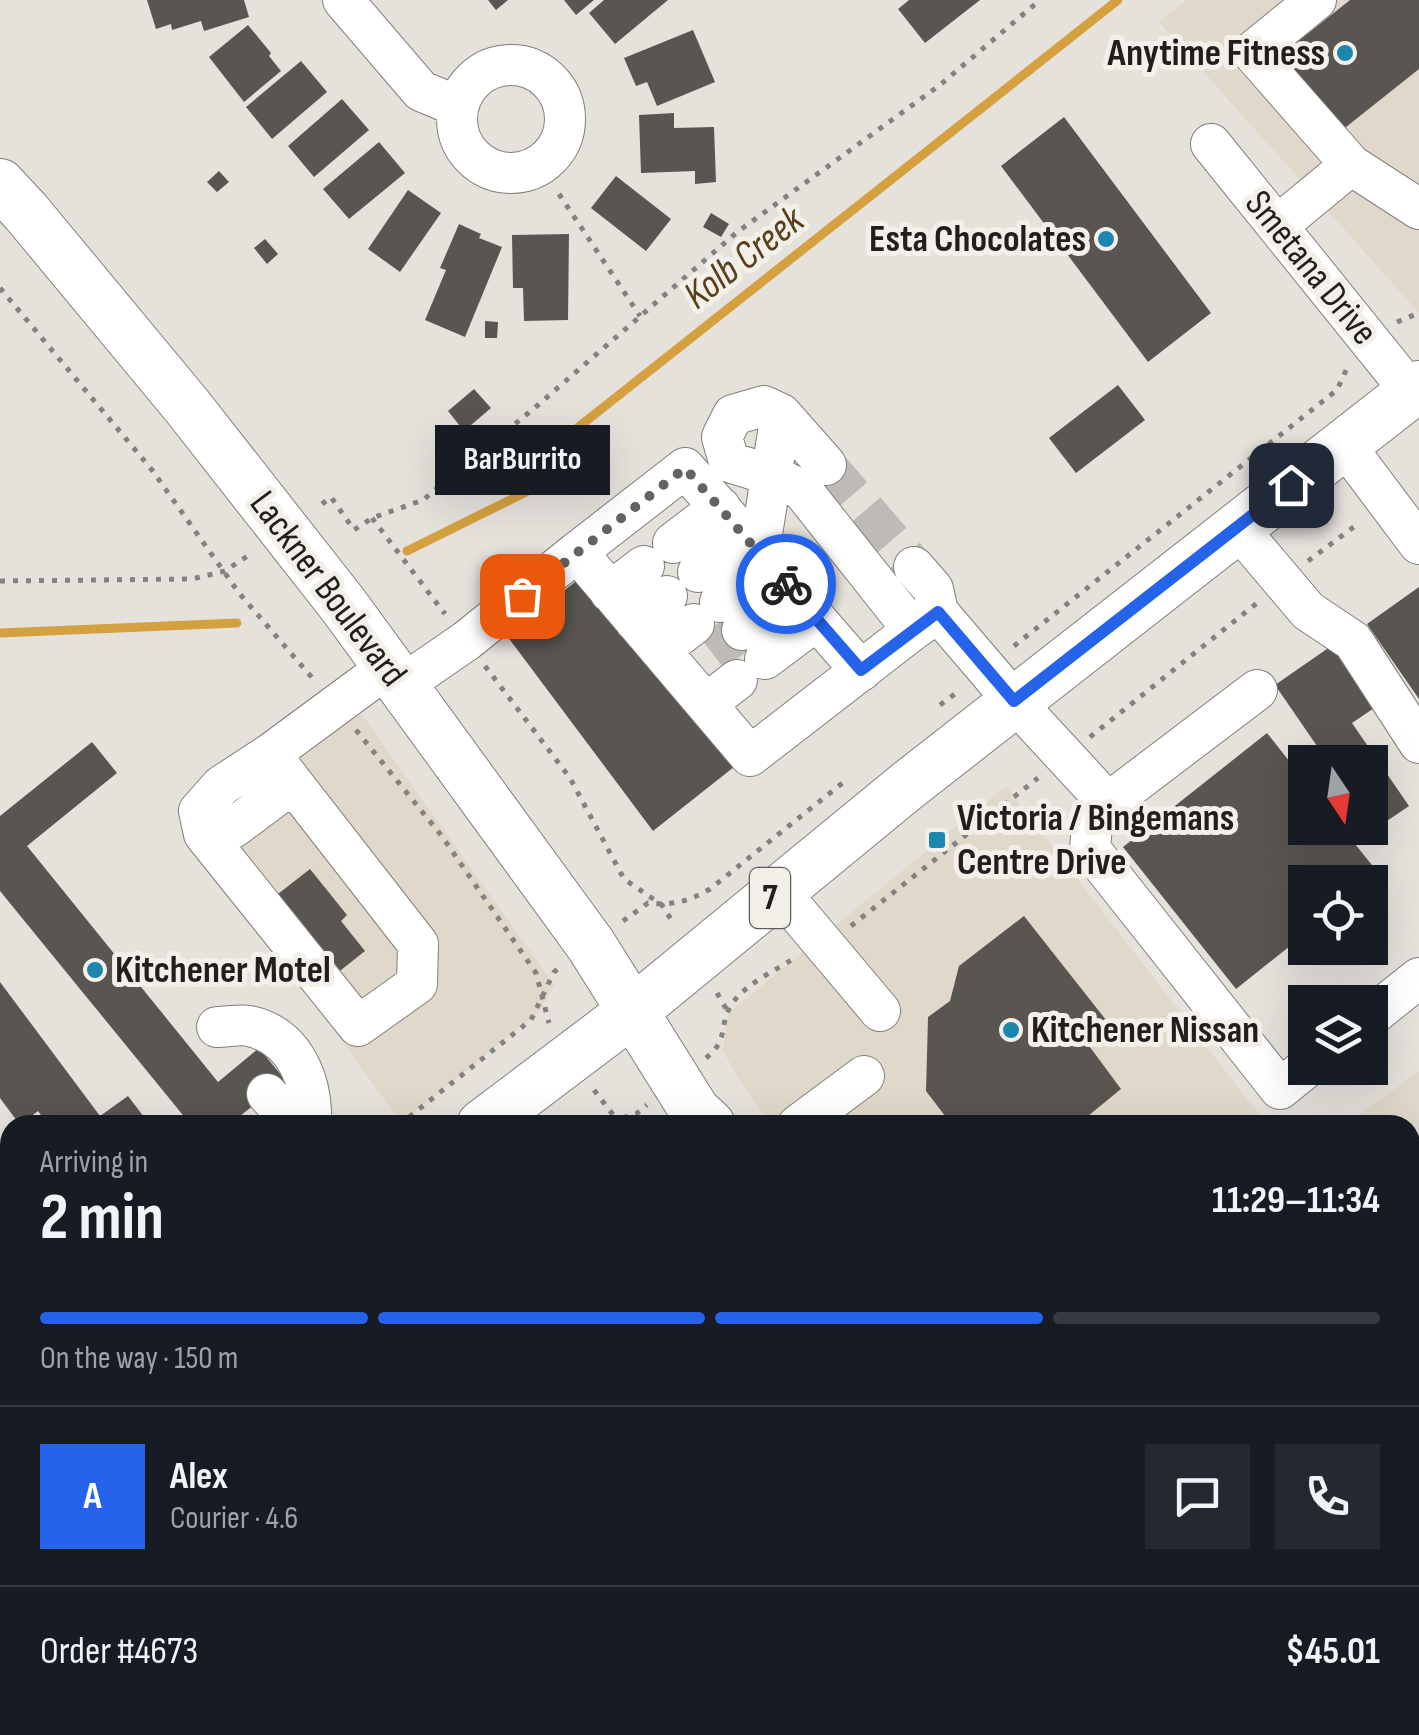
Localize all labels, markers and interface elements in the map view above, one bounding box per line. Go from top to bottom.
place label: Anytime Fitness [1107,31,1325,76]
marker: Anytime Fitness [1334,42,1356,64]
street label: Smetana Drive [1235,182,1387,354]
water label: Kolb Creek [675,196,814,320]
place label: Esta Chocolates [869,217,1086,262]
marker: Esta Chocolates [1095,228,1117,250]
callout: BarBurrito [434,426,610,496]
text: BarBurrito [463,440,582,479]
pin [1249,443,1334,528]
icon: home [1264,458,1319,513]
street label: Lackner Boulevard [240,483,416,695]
courier [736,534,836,634]
pin [480,554,565,639]
icon: bike [759,557,814,612]
icon: bag [495,569,550,624]
north arrow [1288,745,1388,845]
map controls [1288,745,1388,1085]
place label: Victoria / Bingemans Centre Drive [957,796,1234,885]
marker: Victoria / Bingemans Centre Drive [926,829,948,851]
button: locate [1288,865,1388,965]
road number: 7 [750,868,790,928]
place label: Kitchener Motel [115,948,331,993]
marker: Kitchener Motel [84,959,106,981]
button: layers [1288,985,1388,1085]
place label: Kitchener Nissan [1031,1008,1259,1053]
marker: Kitchener Nissan [1000,1019,1022,1041]
text: Arriving in [40,1143,148,1182]
text: 11:29–11:34 [1212,1178,1380,1223]
text: 2 min [40,1180,164,1258]
text: On the way · 150 m [40,1339,238,1378]
button: chat [1145,1444,1250,1549]
button: phone [1275,1444,1380,1549]
text: Alex [170,1454,228,1499]
text: A [83,1474,102,1519]
text: Courier · 4.6 [170,1499,298,1538]
text: Order #4673 [40,1629,198,1674]
text: $45.01 [1285,1629,1380,1674]

